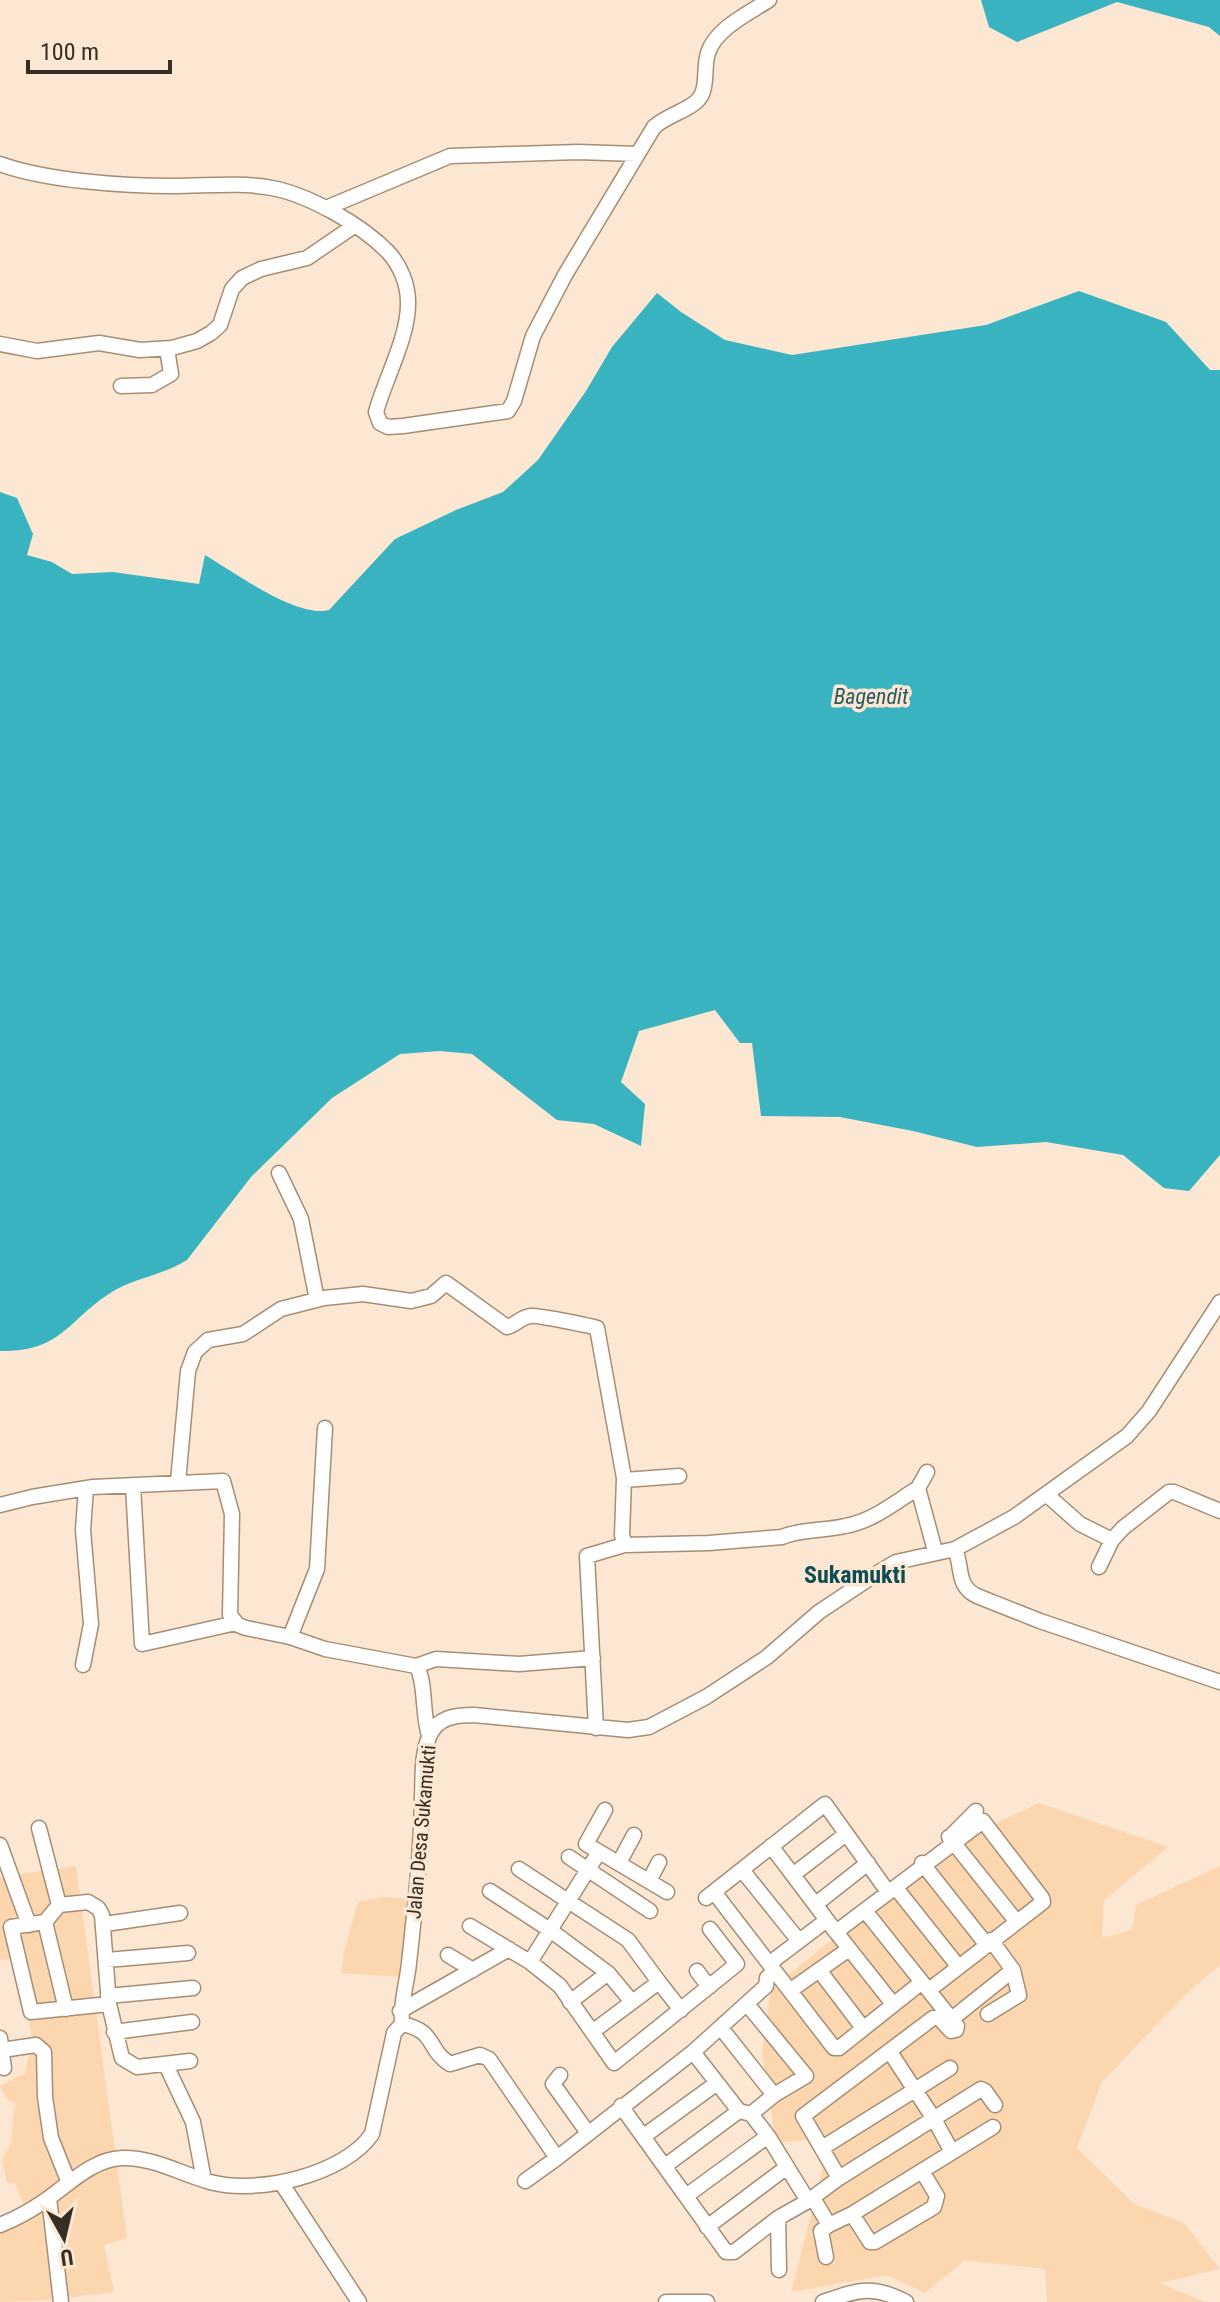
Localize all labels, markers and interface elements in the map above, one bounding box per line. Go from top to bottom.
scale bar [28,24,170,74]
text: 100 m [40,38,99,66]
water label: Bagendit [834,684,909,709]
district label: Sukamukti [804,1561,906,1589]
street label: Jalan Desa Sukamukti [401,1744,441,1920]
north arrow [24,2198,104,2278]
text: U [59,2244,75,2271]

